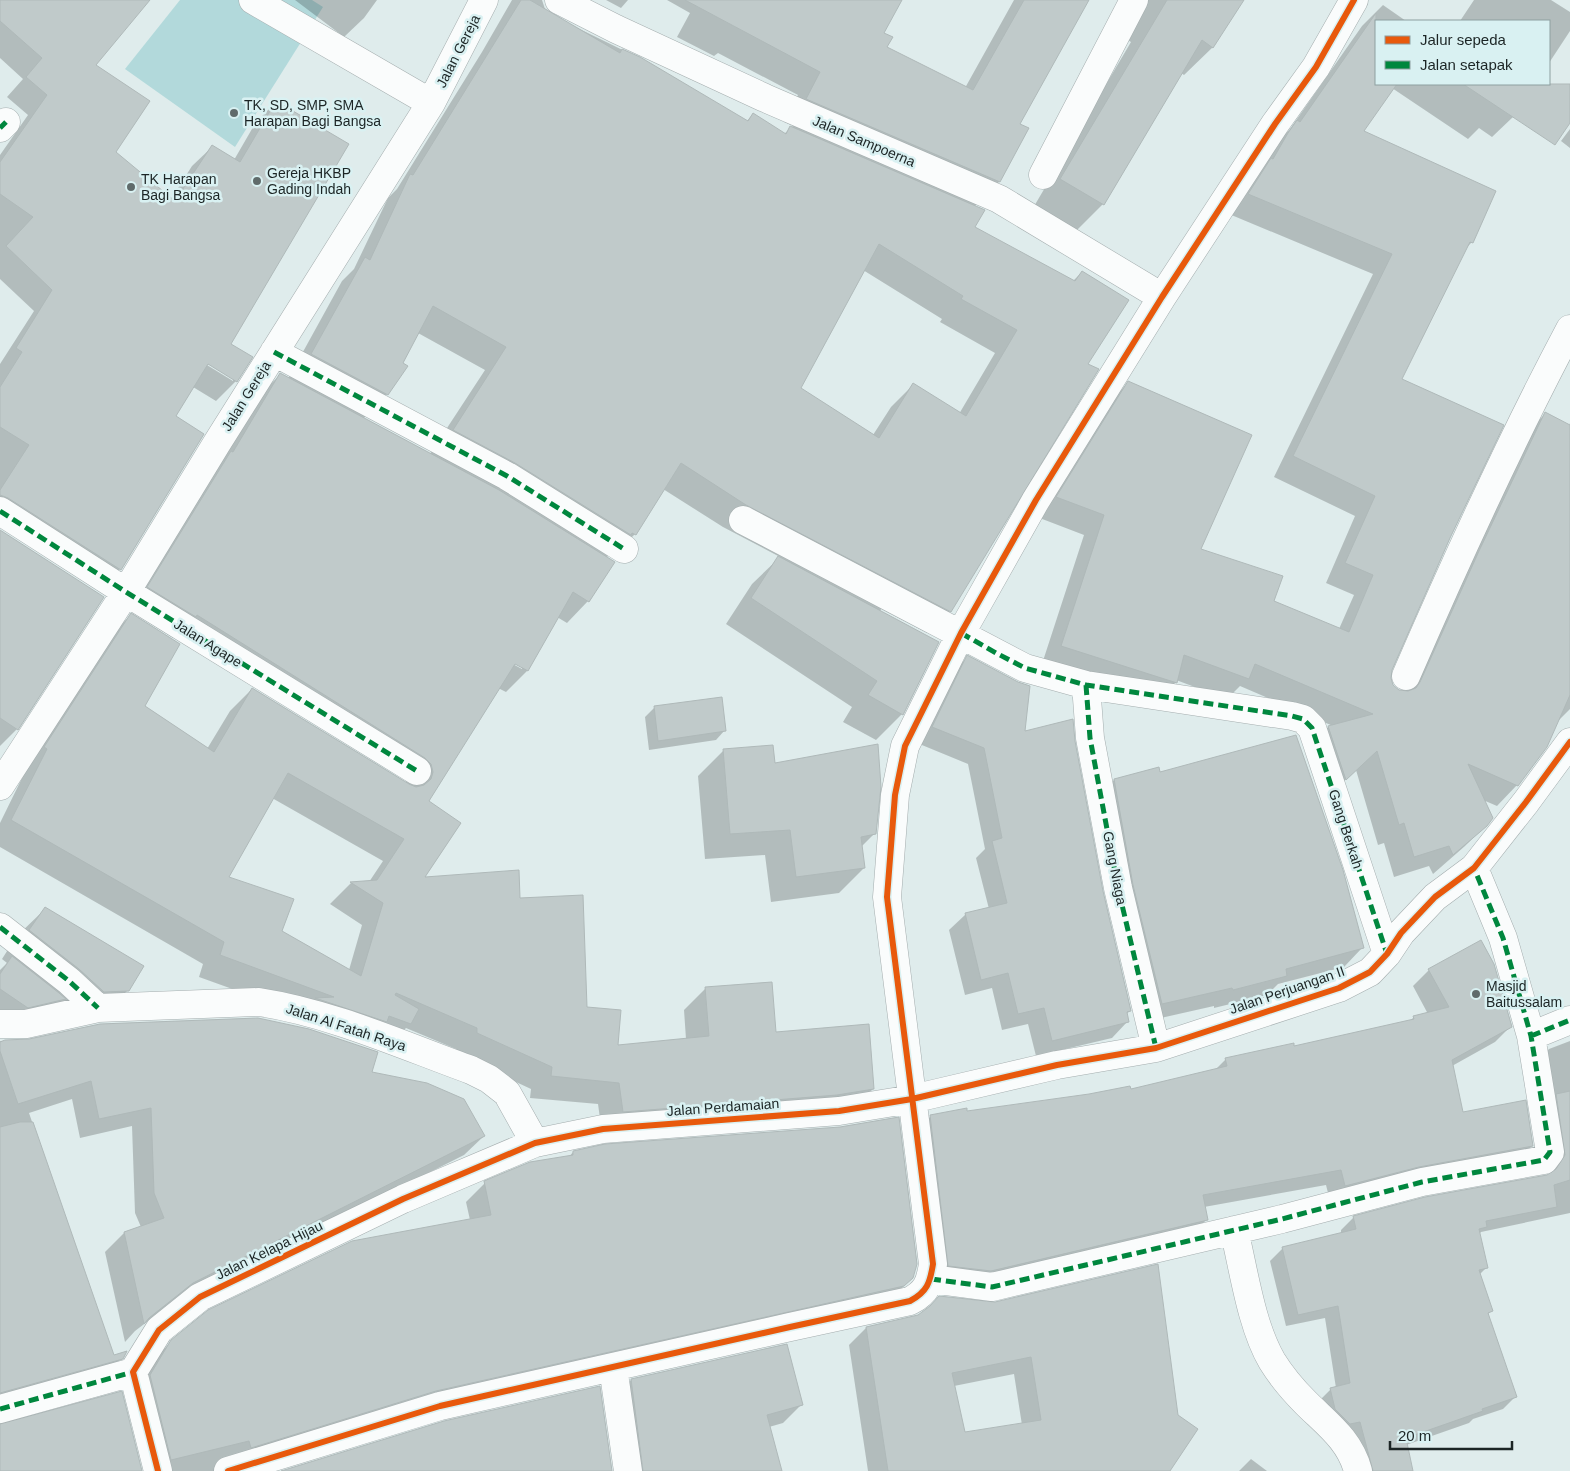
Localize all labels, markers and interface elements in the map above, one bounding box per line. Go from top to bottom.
street label: Jalan Gereja [433,12,483,90]
legend [1375,20,1550,85]
text: Jalur sepeda [1420,31,1507,48]
text: Jalan setapak [1420,56,1513,73]
place label: TK, SD, SMP, SMA Harapan Bagi Bangsa [244,97,381,129]
marker: TK, SD, SMP, SMA Harapan Bagi Bangsa [228,107,240,119]
street label: Jalan Sampoerna [810,112,918,170]
place label: Gereja HKBP Gading Indah [267,165,351,197]
place label: TK Harapan Bagi Bangsa [141,171,221,203]
marker: Gereja HKBP Gading Indah [251,175,263,187]
marker: TK Harapan Bagi Bangsa [125,181,137,193]
street label: Jalan Gereja [218,358,274,434]
street label: Jalan Agape [171,616,245,670]
street label: Gang Berkah [1326,787,1366,871]
street label: Gang Niaga [1100,830,1130,906]
street label: Jalan Perjuangan II [1227,963,1347,1017]
place label: Masjid Baitussalam [1486,978,1562,1010]
marker: Masjid Baitussalam [1470,988,1482,1000]
street label: Jalan Al Fatah Raya [284,1000,408,1054]
street label: Jalan Perdamaian [666,1095,780,1119]
street label: Jalan Kelapa Hijau [213,1217,325,1283]
scale bar [1390,1418,1512,1450]
text: 20 m [1398,1427,1431,1444]

